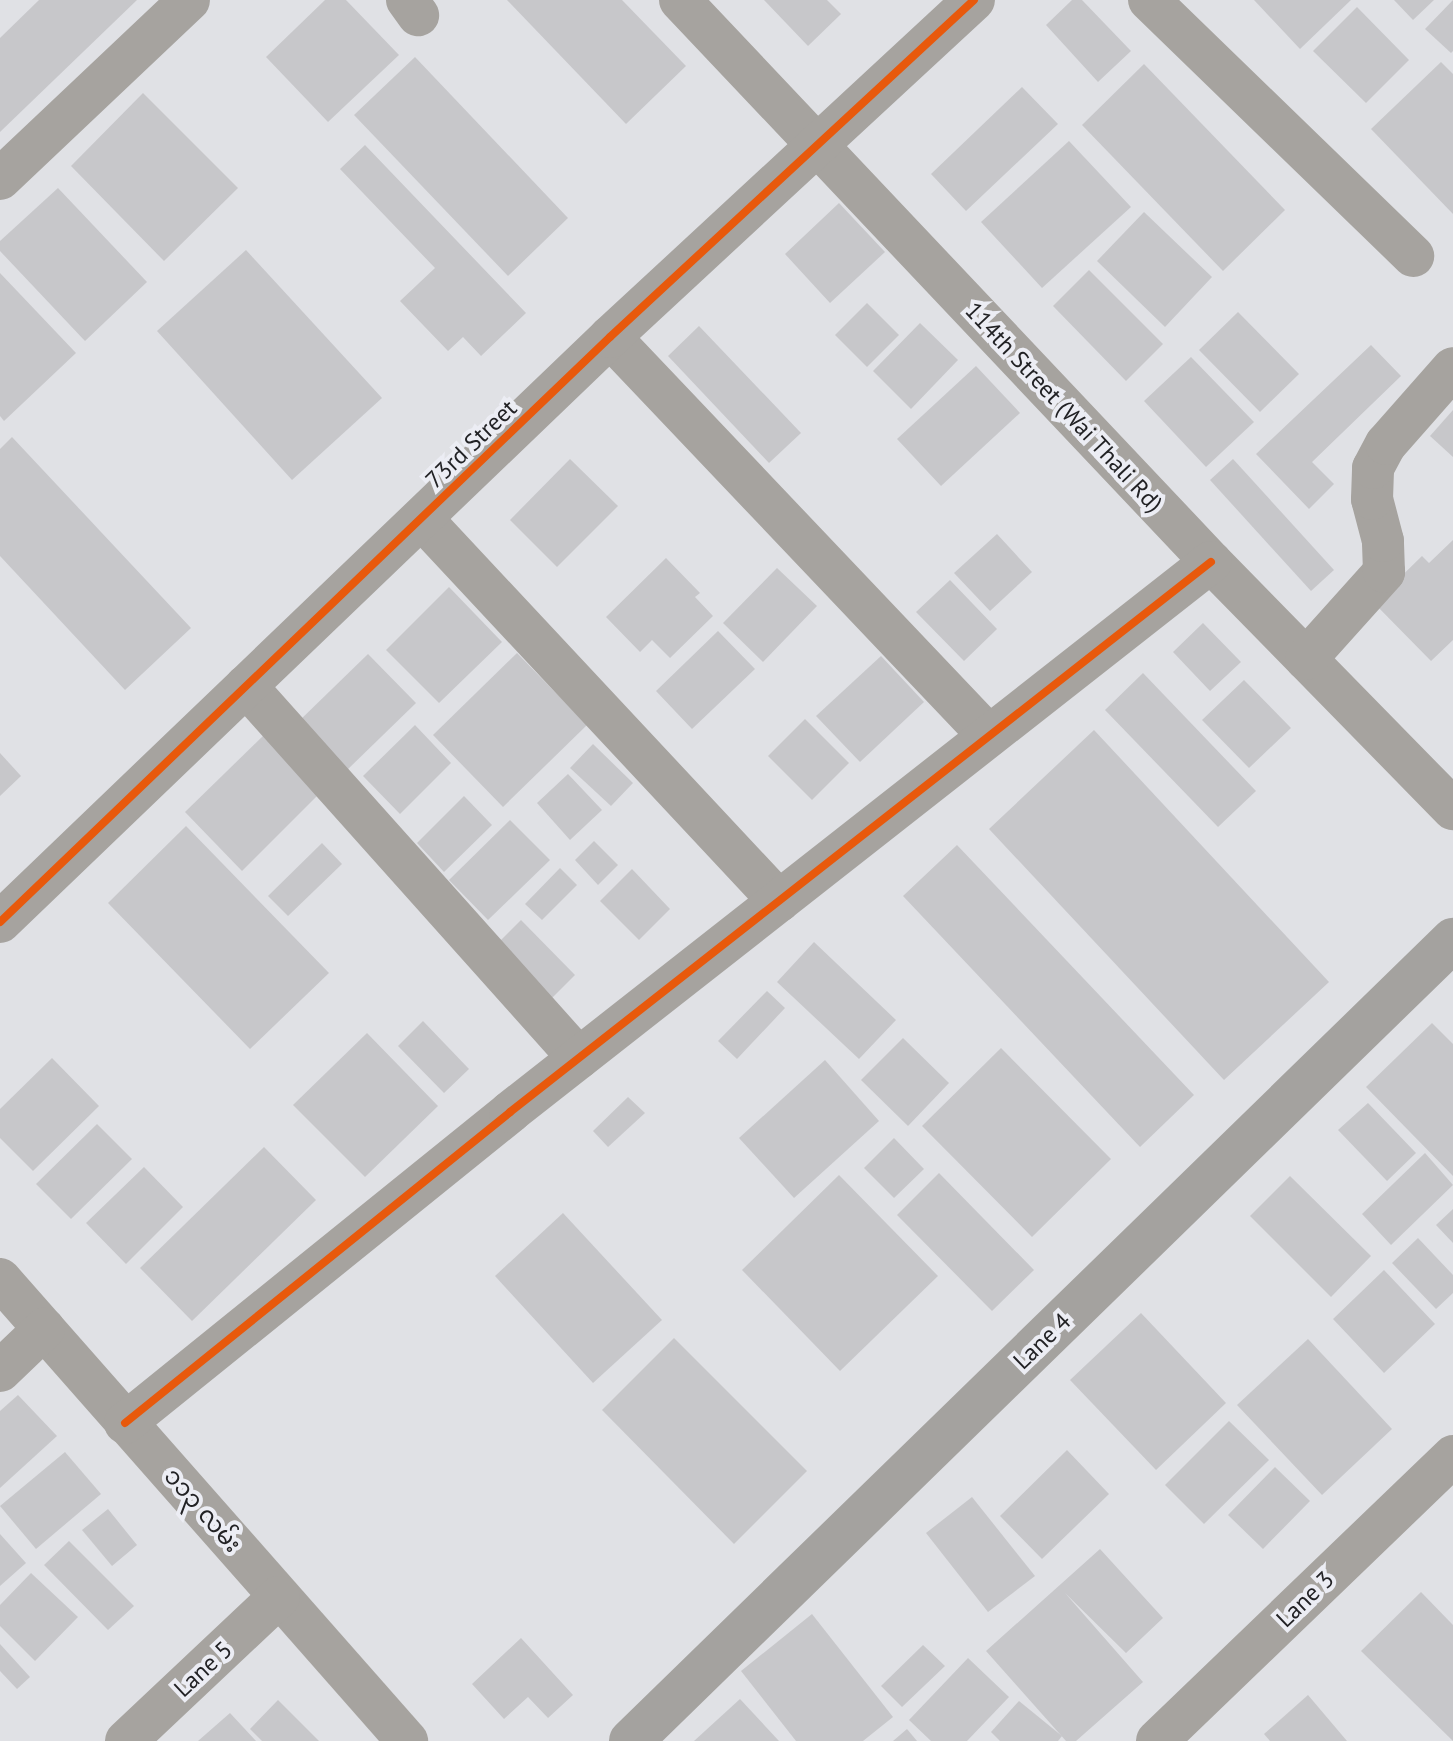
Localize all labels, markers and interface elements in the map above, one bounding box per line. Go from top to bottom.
street label: 114th Street (Wai Thali Rd) [959,296,1169,518]
street label: 73rd Street [420,394,522,494]
street label: Lane 4 [1007,1307,1077,1375]
street label: ၁၁၃ လမ်း [158,1462,248,1558]
street label: Lane 3 [1270,1565,1340,1633]
street label: Lane 5 [168,1635,238,1703]

